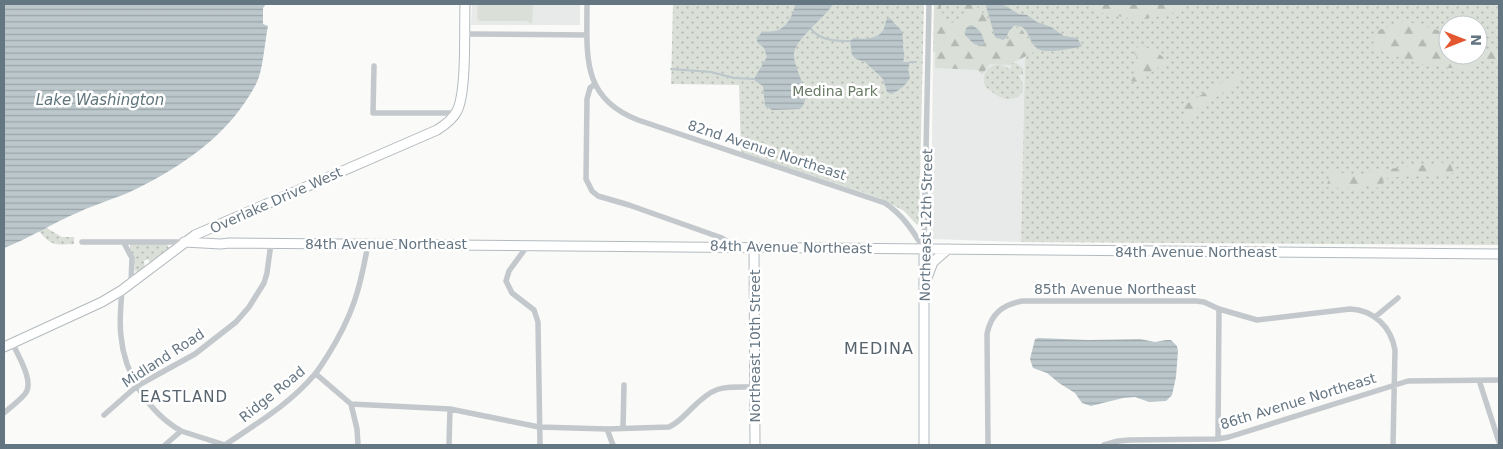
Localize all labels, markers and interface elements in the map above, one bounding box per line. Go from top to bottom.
north arrow [1438,15,1488,65]
text: N [1468,34,1484,46]
park label: Medina Park [792,83,879,99]
water label: Lake Washington [36,91,164,109]
street label: 82nd Avenue Northeast [686,117,849,183]
street label: Northeast 12th Street [917,148,935,302]
street label: Overlake Drive West [207,163,345,236]
street label: 84th Avenue Northeast [305,236,468,252]
street label: 84th Avenue Northeast [710,238,873,256]
street label: 84th Avenue Northeast [1115,244,1278,260]
street label: Northeast 10th Street [747,269,763,422]
street label: 85th Avenue Northeast [1034,281,1197,297]
street label: Midland Road [119,326,207,390]
district label: MEDINA [844,339,914,358]
street label: Ridge Road [236,363,308,425]
street label: 86th Avenue Northeast [1218,369,1378,432]
district label: EASTLAND [140,388,228,406]

